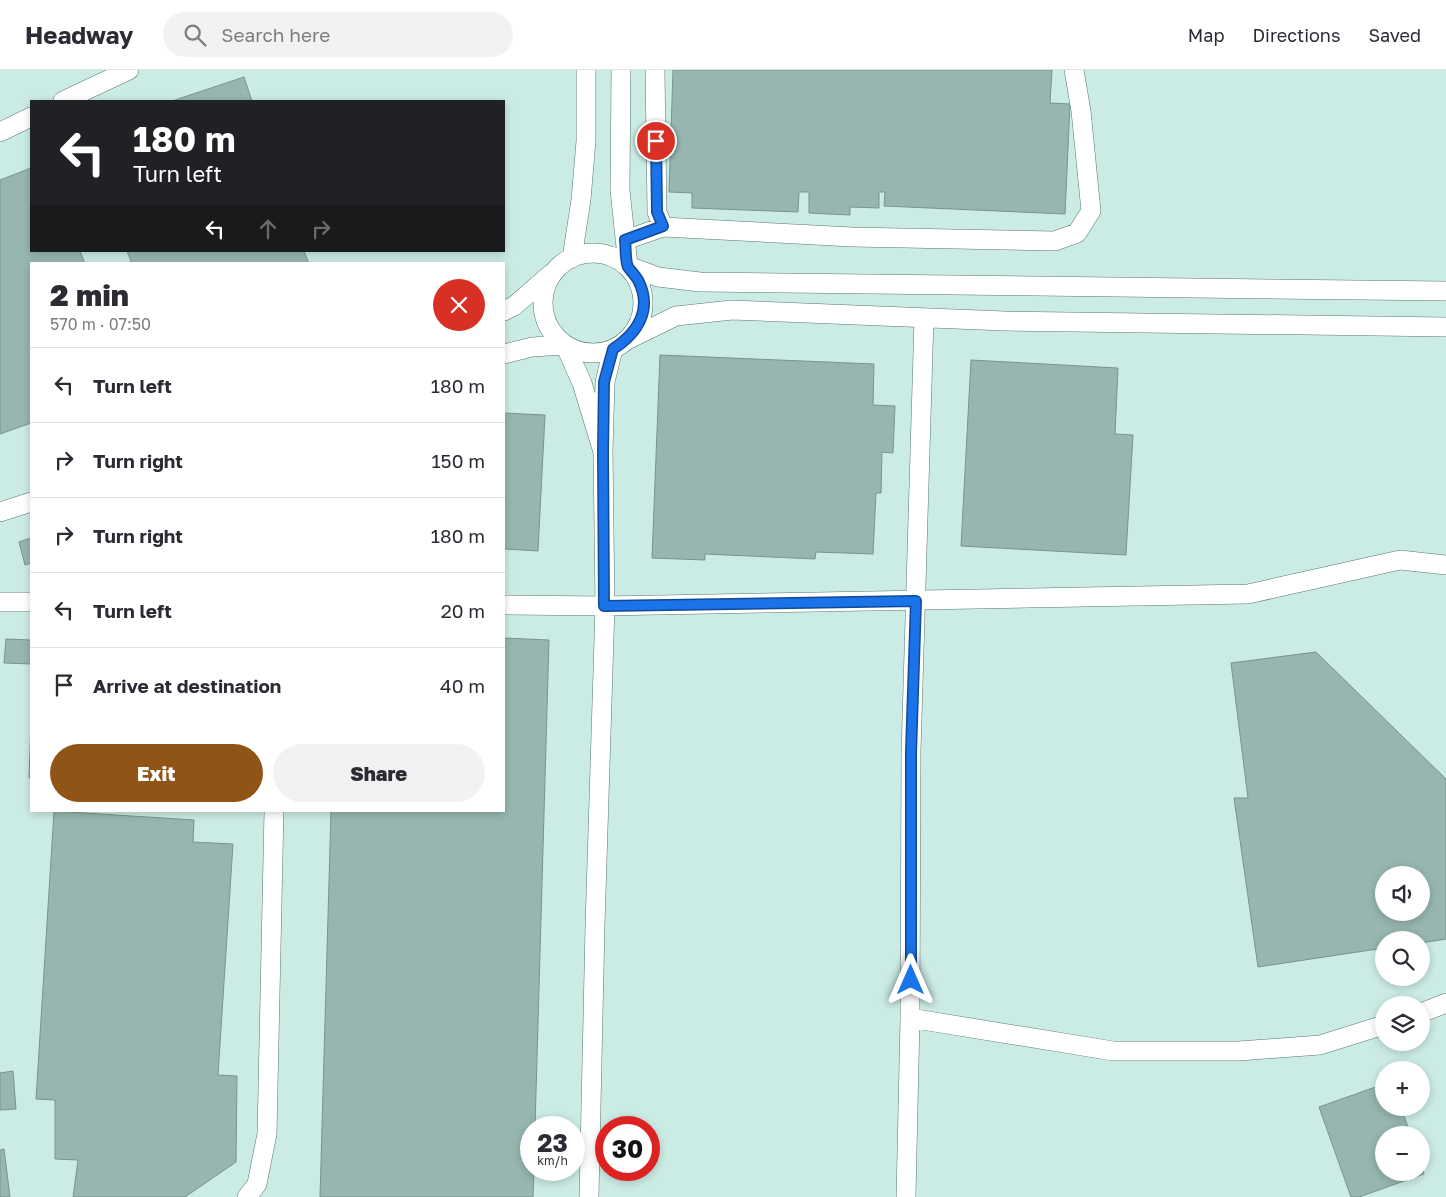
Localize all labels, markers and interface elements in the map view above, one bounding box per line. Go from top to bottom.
search box [163,12,513,57]
text: Headway [25,20,133,49]
icon: search [181,21,209,49]
text: Search here [221,23,330,46]
text: Map [1188,24,1224,46]
text: Directions [1252,24,1340,46]
text: Saved [1368,24,1421,46]
text: 180 m [133,118,236,160]
icon: left [50,120,115,185]
pin [635,120,677,162]
icon: arrive [642,127,670,155]
text: Turn left [133,160,222,187]
icon: left [201,215,229,243]
icon: ahead [254,215,282,243]
icon: right [307,215,335,243]
text: 2 min [50,277,129,313]
button: close [433,279,485,331]
text: 570 m · 07:50 [50,314,151,334]
icon: left [50,371,78,399]
text: Turn left [93,374,172,397]
text: 180 m [431,374,485,397]
icon: right [50,446,78,474]
text: Turn right [93,449,183,472]
text: 150 m [431,449,485,472]
icon: right [50,521,78,549]
text: Turn right [93,524,183,547]
text: 180 m [431,524,485,547]
icon: left [50,596,78,624]
text: Turn left [93,599,172,622]
text: 20 m [441,599,485,622]
icon: arrive [50,671,78,699]
text: Arrive at destination [93,674,281,697]
text: 40 m [440,674,485,697]
button: Exit [50,744,263,802]
button: Share [273,744,485,802]
map controls [1375,866,1430,1181]
button: sound [1375,866,1430,921]
button: search [1375,931,1430,986]
position arrow [884,953,936,1005]
button: layers [1375,996,1430,1051]
button: + [1375,1061,1430,1116]
speed limit sign: 30 [595,1116,660,1181]
button: − [1375,1126,1430,1181]
text: 23 [537,1127,568,1158]
text: km/h [537,1153,568,1168]

